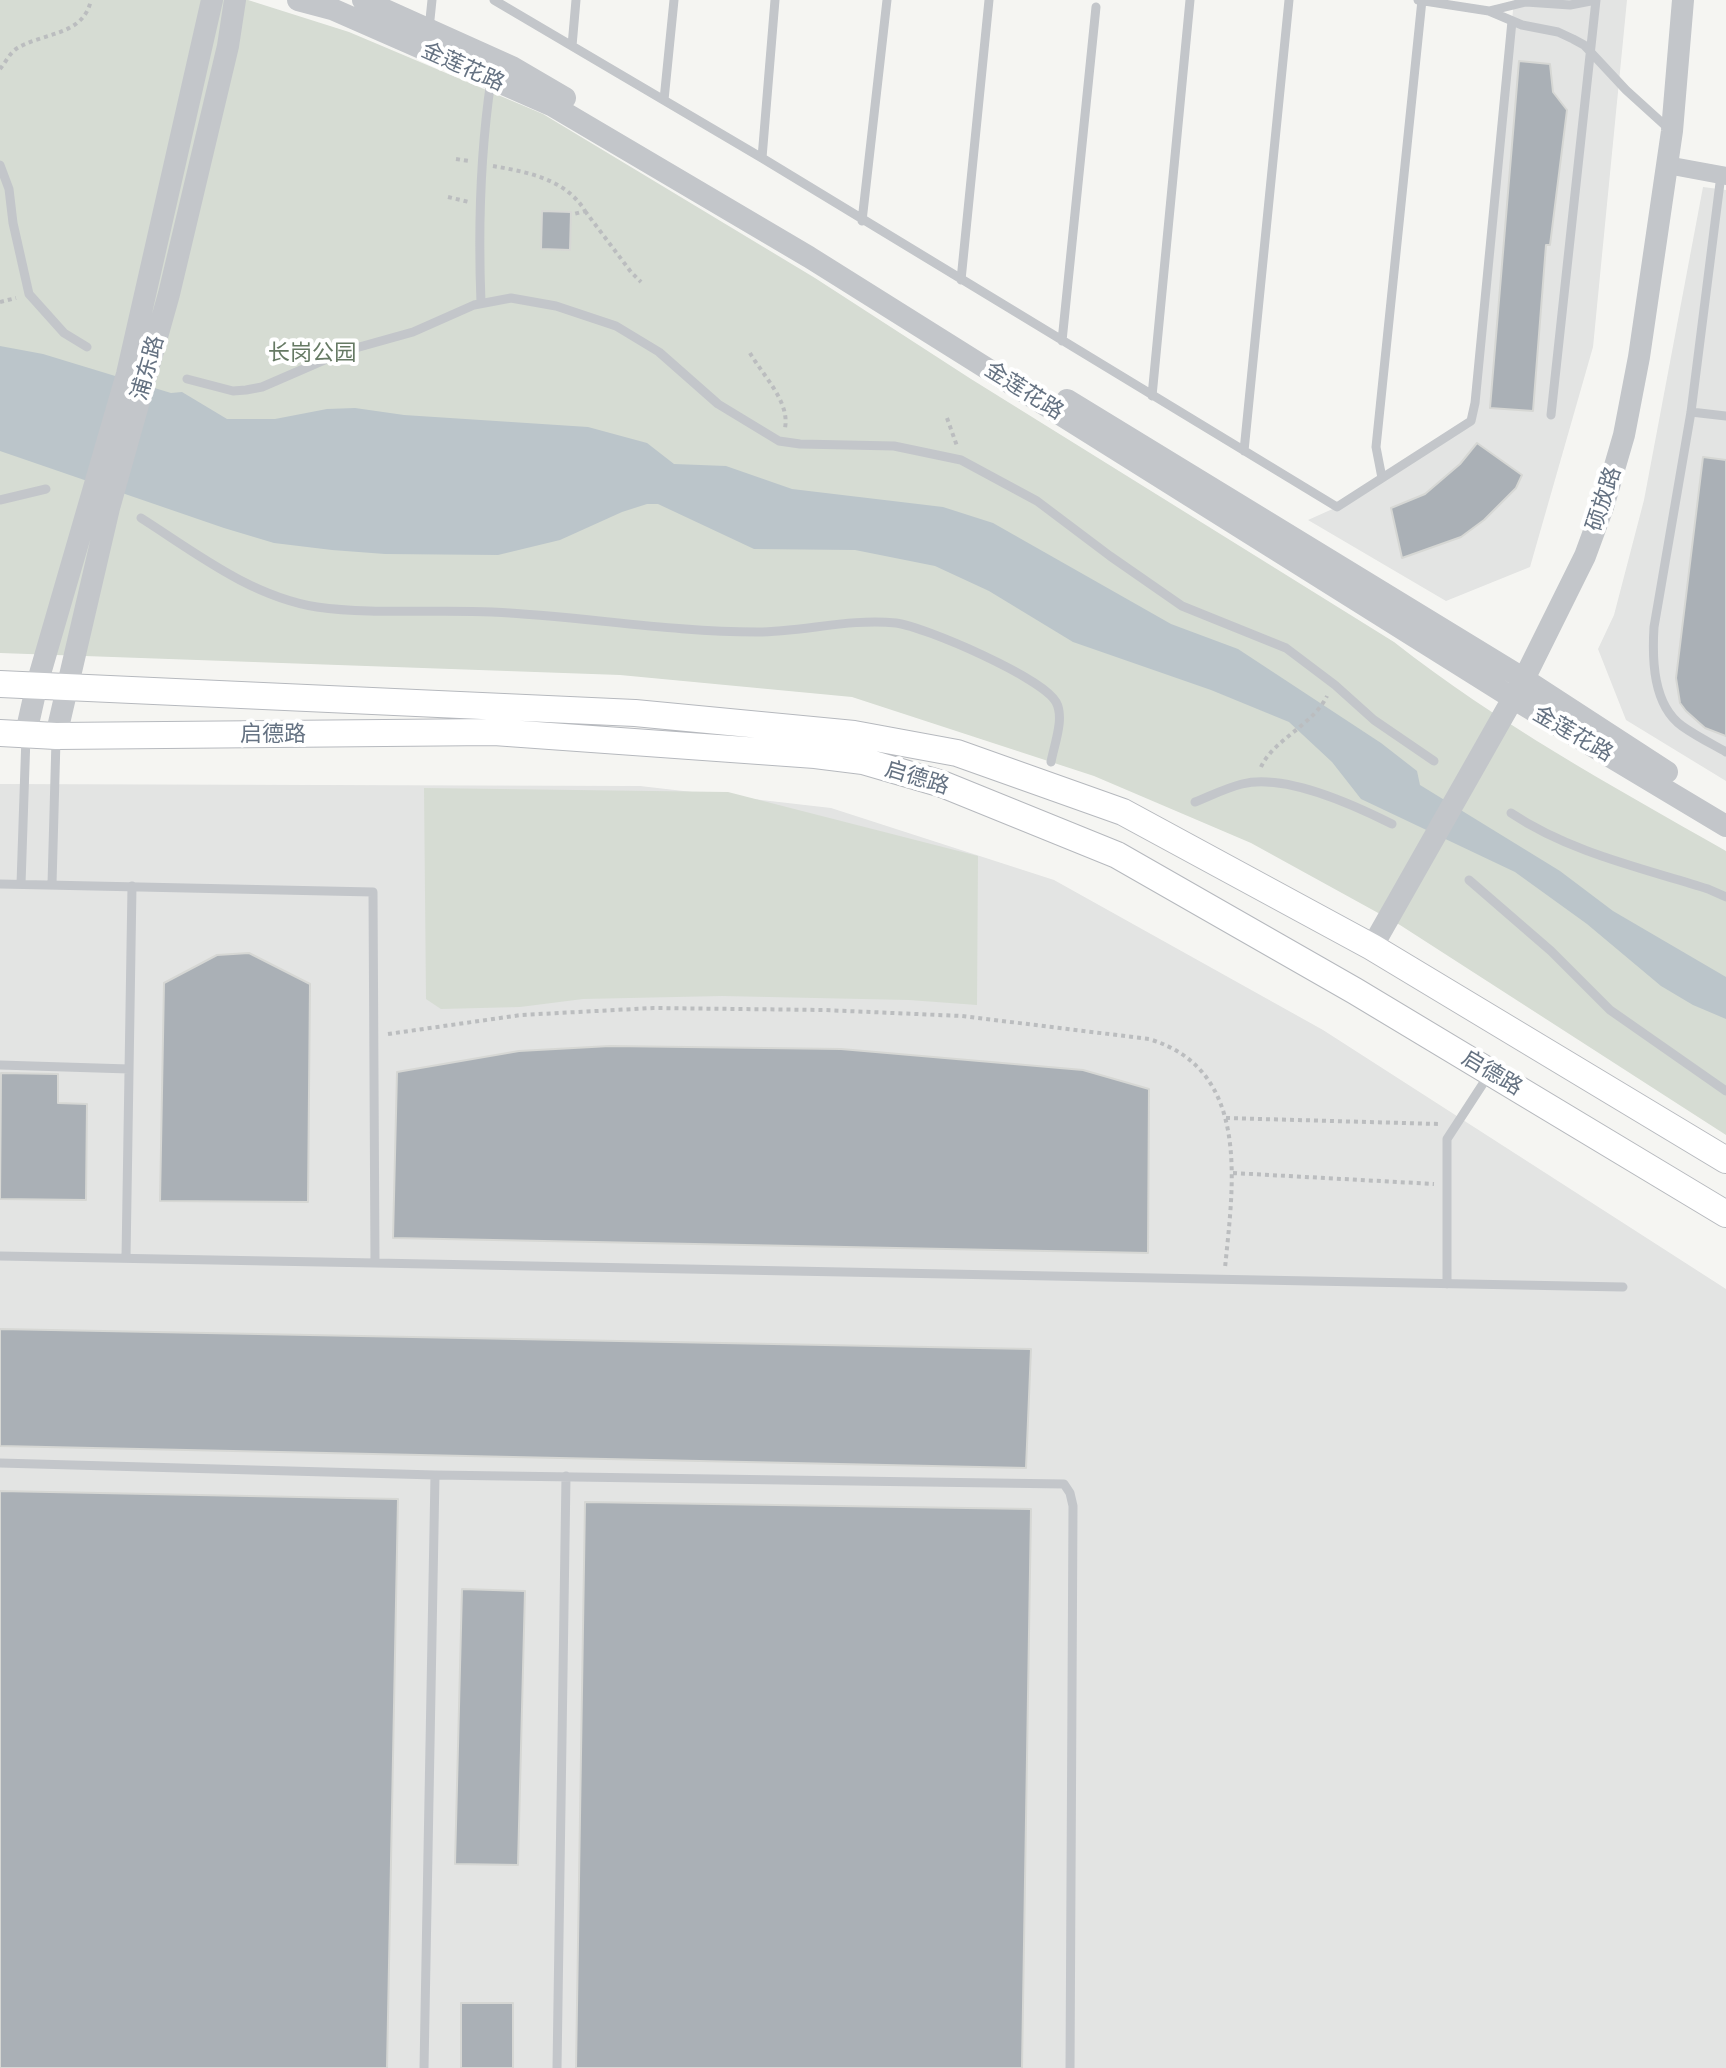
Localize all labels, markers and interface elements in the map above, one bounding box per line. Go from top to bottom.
street label: 金莲花路 [417,37,509,97]
street label: 浦东路 [126,333,170,403]
park label: 长岗公园 [268,340,356,366]
street label: 金莲花路 [980,356,1068,426]
street label: 硕放路 [1581,464,1627,534]
street label: 金莲花路 [1528,701,1618,767]
street label: 启德路 [240,721,306,747]
street label: 启德路 [882,756,952,800]
street label: 启德路 [1457,1045,1527,1101]

